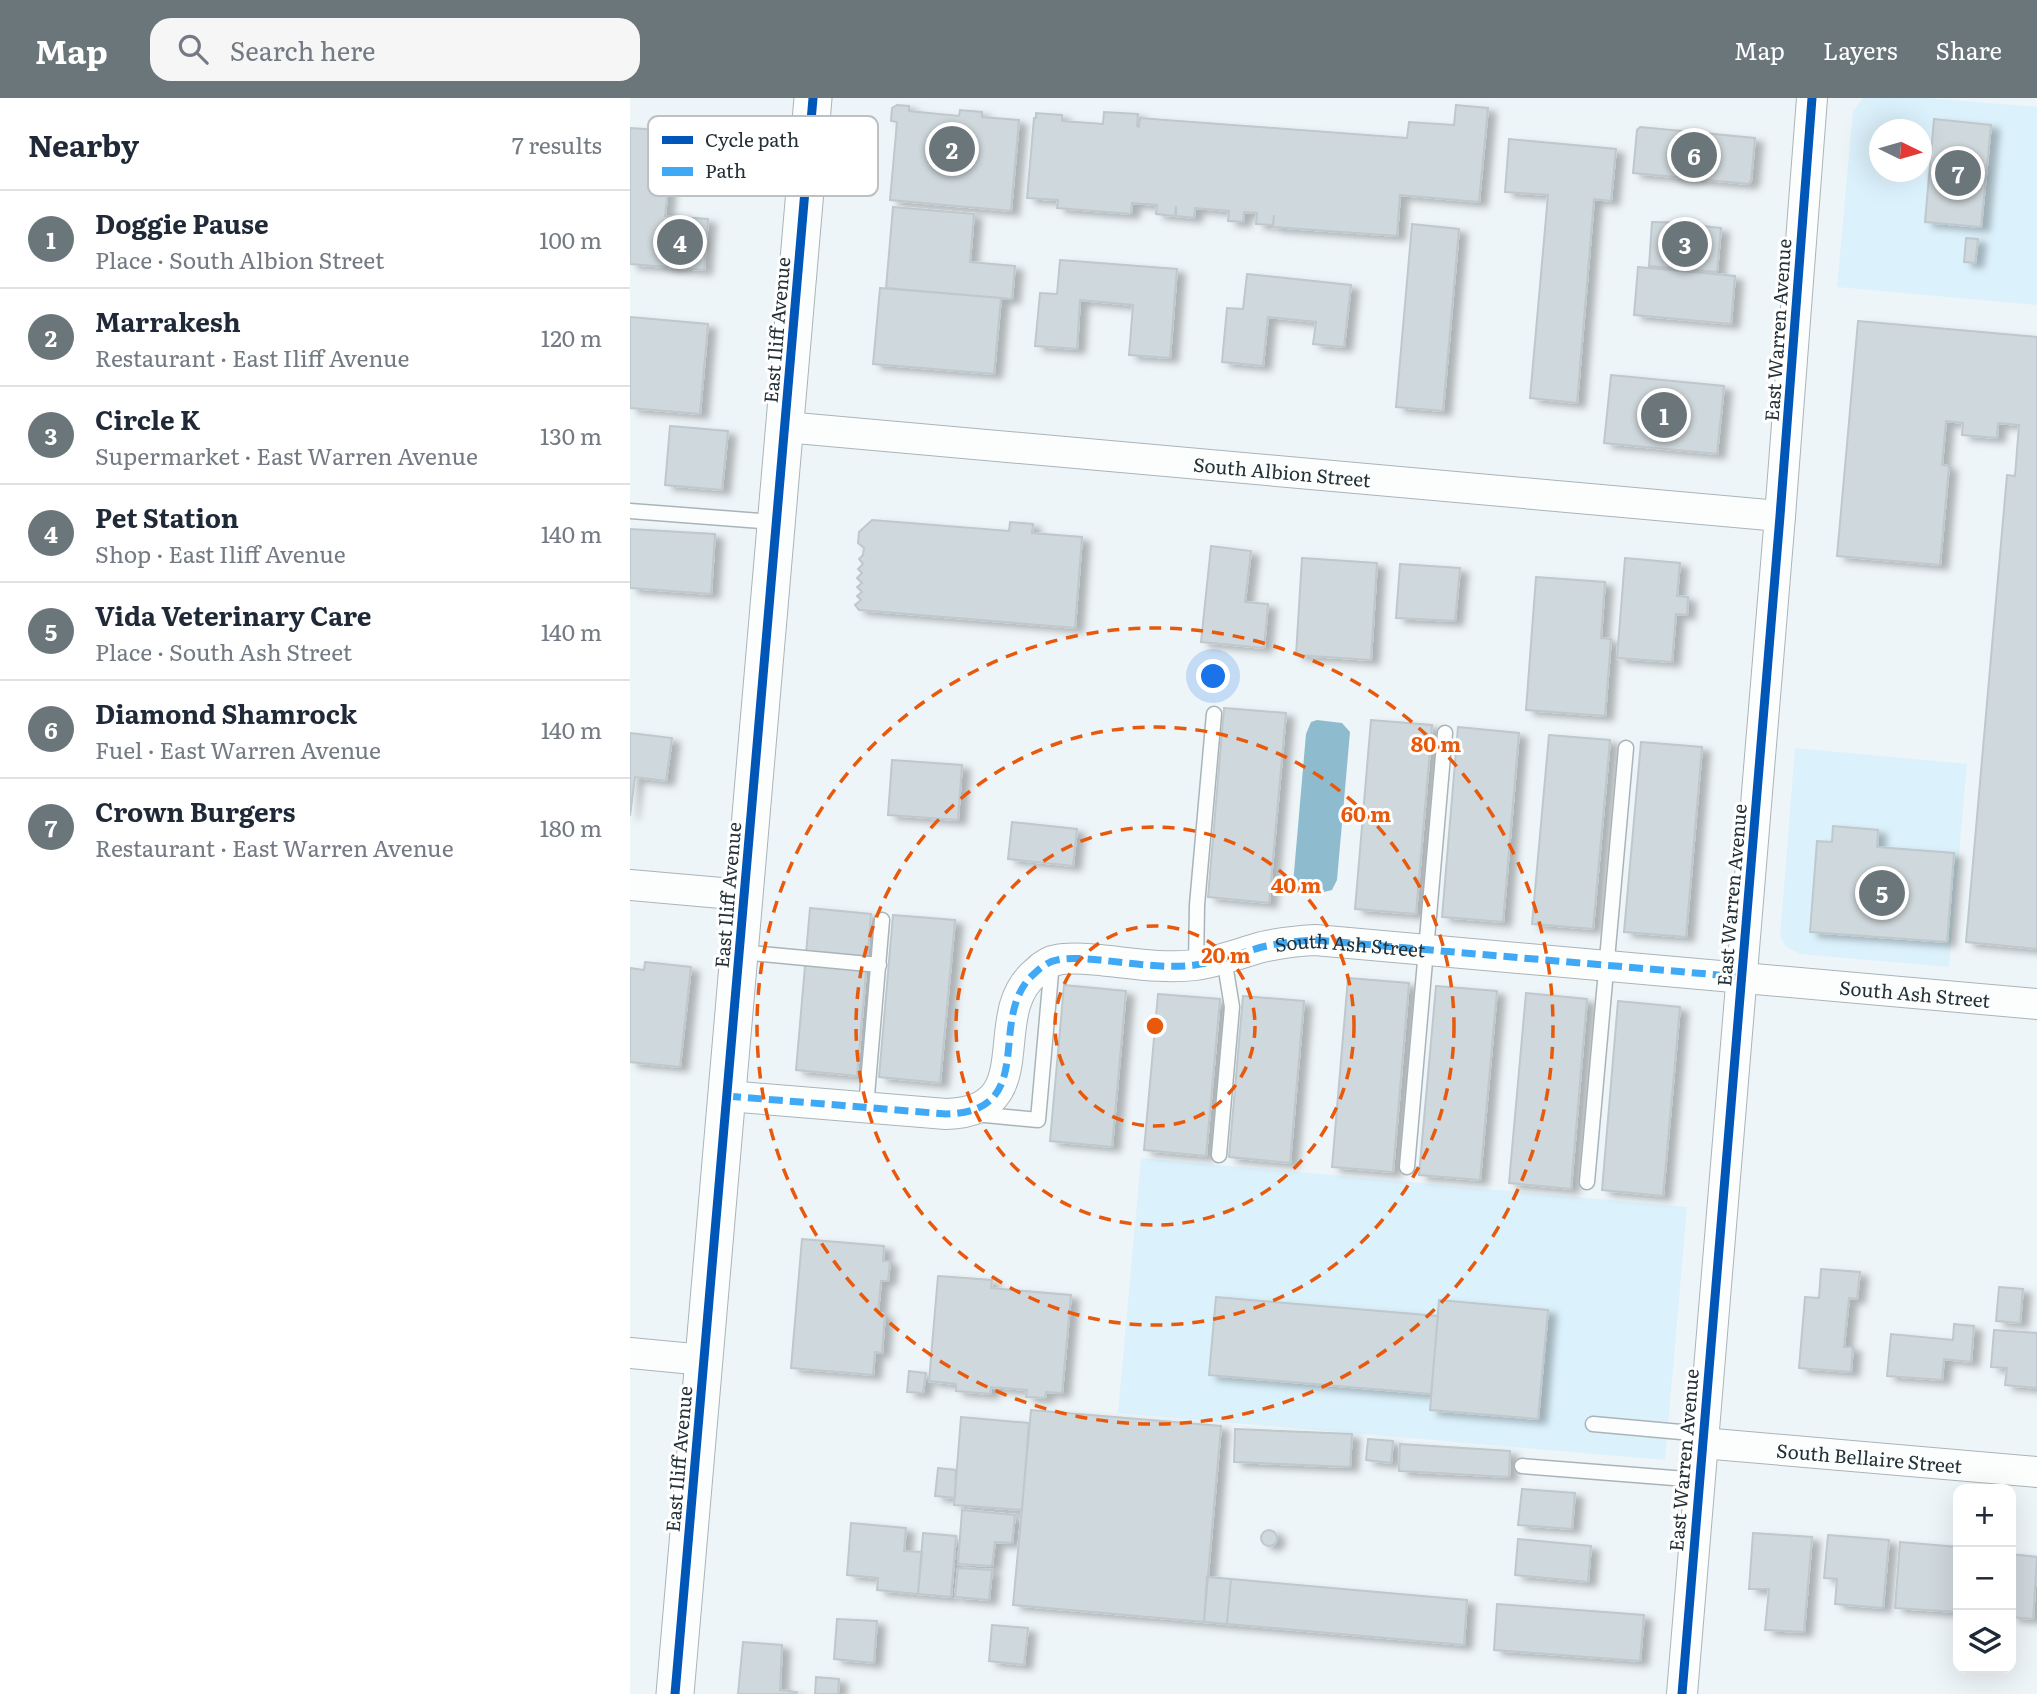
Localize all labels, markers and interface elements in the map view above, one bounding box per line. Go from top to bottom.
search box [150,18,640,81]
text: Map [35,25,108,74]
icon: search [174,30,212,68]
text: Search here [230,30,376,69]
text: Map [1734,32,1785,67]
text: Layers [1823,32,1897,67]
text: Share [1935,32,2002,67]
legend [648,116,878,196]
north arrow [1869,119,1932,182]
text: Nearby [28,122,139,166]
pin: 2 [929,123,975,175]
text: Cycle path [705,125,799,153]
text: 7 results [512,127,602,161]
pin: 6 [1671,129,1717,181]
pin: 7 [1935,147,1981,199]
text: Path [705,156,746,184]
text: Doggie Pause [95,203,269,242]
pin: 4 [657,216,703,268]
pin: 3 [1662,218,1708,270]
text: 1 [46,222,56,256]
text: 100 m [539,222,602,256]
street label: East Warren Avenue [1757,238,1797,422]
text: Place · South Albion Street [95,242,384,276]
street label: East Iliff Avenue [756,256,796,404]
text: Marrakesh [95,301,241,340]
text: 2 [45,320,57,354]
text: 120 m [541,320,602,354]
text: Restaurant · East Iliff Avenue [95,340,409,374]
pin: 1 [1641,389,1687,441]
text: Circle K [95,399,200,438]
text: 3 [45,418,57,452]
text: 130 m [540,418,602,452]
text: Supermarket · East Warren Avenue [95,438,478,472]
street label: South Albion Street [1192,450,1372,493]
text: Pet Station [95,497,239,536]
text: 4 [44,516,58,550]
text: 140 m [541,516,602,550]
text: Shop · East Iliff Avenue [95,536,346,570]
text: Vida Veterinary Care [95,595,371,634]
text: 5 [45,614,57,648]
text: 140 m [541,614,602,648]
text: Place · South Ash Street [95,634,352,668]
your location [1196,659,1230,693]
text: Diamond Shamrock [95,693,357,732]
text: 6 [44,712,58,746]
text: 140 m [541,712,602,746]
text: 80 m [1411,727,1461,758]
text: Fuel · East Warren Avenue [95,732,381,766]
text: Crown Burgers [95,791,296,830]
text: 60 m [1341,797,1391,828]
street label: East Warren Avenue [1709,802,1753,987]
text: 7 [45,810,57,844]
text: 180 m [540,810,602,844]
street label: East Iliff Avenue [707,821,747,969]
text: Restaurant · East Warren Avenue [95,830,454,864]
pin: 5 [1859,867,1905,919]
text: 40 m [1271,868,1321,899]
street label: South Ash Street [1273,926,1427,964]
text: 20 m [1201,938,1251,969]
street label: South Ash Street [1838,973,1992,1014]
centre of rings [1143,1014,1167,1038]
street label: East Warren Avenue [1661,1367,1705,1552]
street label: East Iliff Avenue [658,1385,698,1533]
street label: South Bellaire Street [1775,1436,1964,1480]
map controls [1953,1484,2016,1673]
button: + [1953,1484,2016,1547]
button: − [1953,1547,2016,1610]
button: layers [1953,1610,2016,1673]

